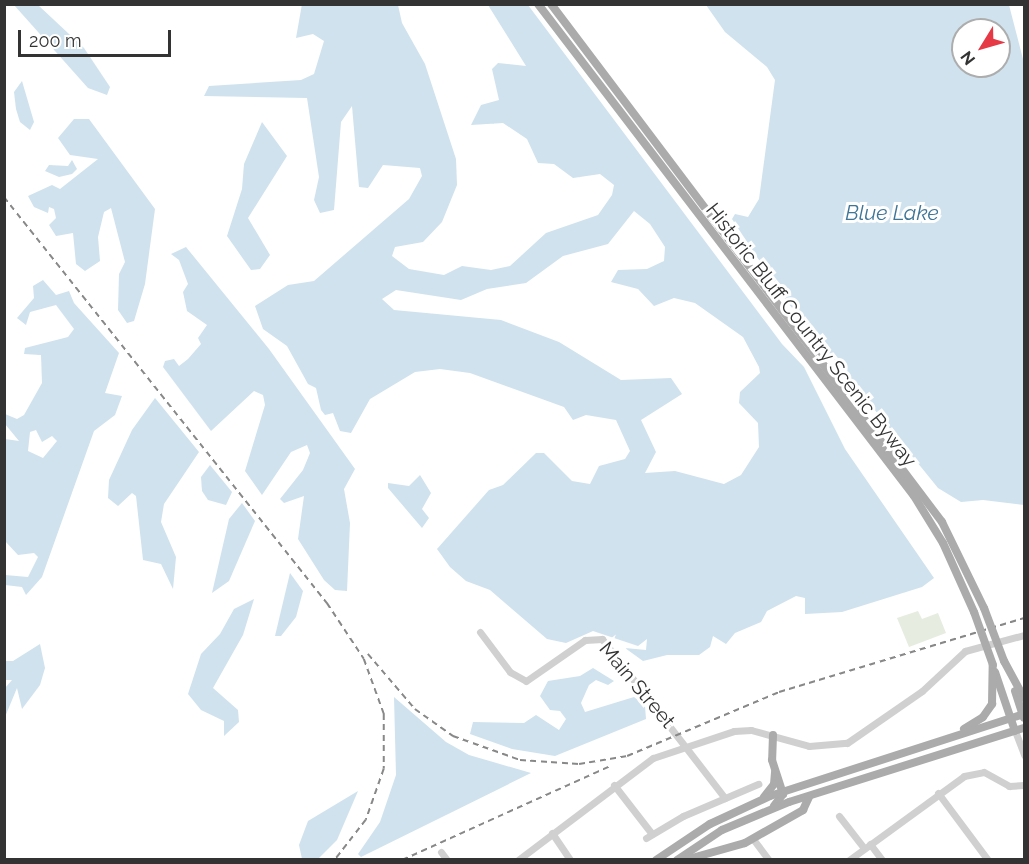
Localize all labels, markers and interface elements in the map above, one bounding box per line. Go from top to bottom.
scale bar [21,18,174,56]
north arrow [951,18,1011,78]
text: 200 m [29,30,82,51]
text: N [957,47,979,69]
street label: Historic Bluff Country Scenic Byway [700,198,922,472]
water label: Blue Lake [845,200,939,226]
street label: Main Street [594,637,680,733]

